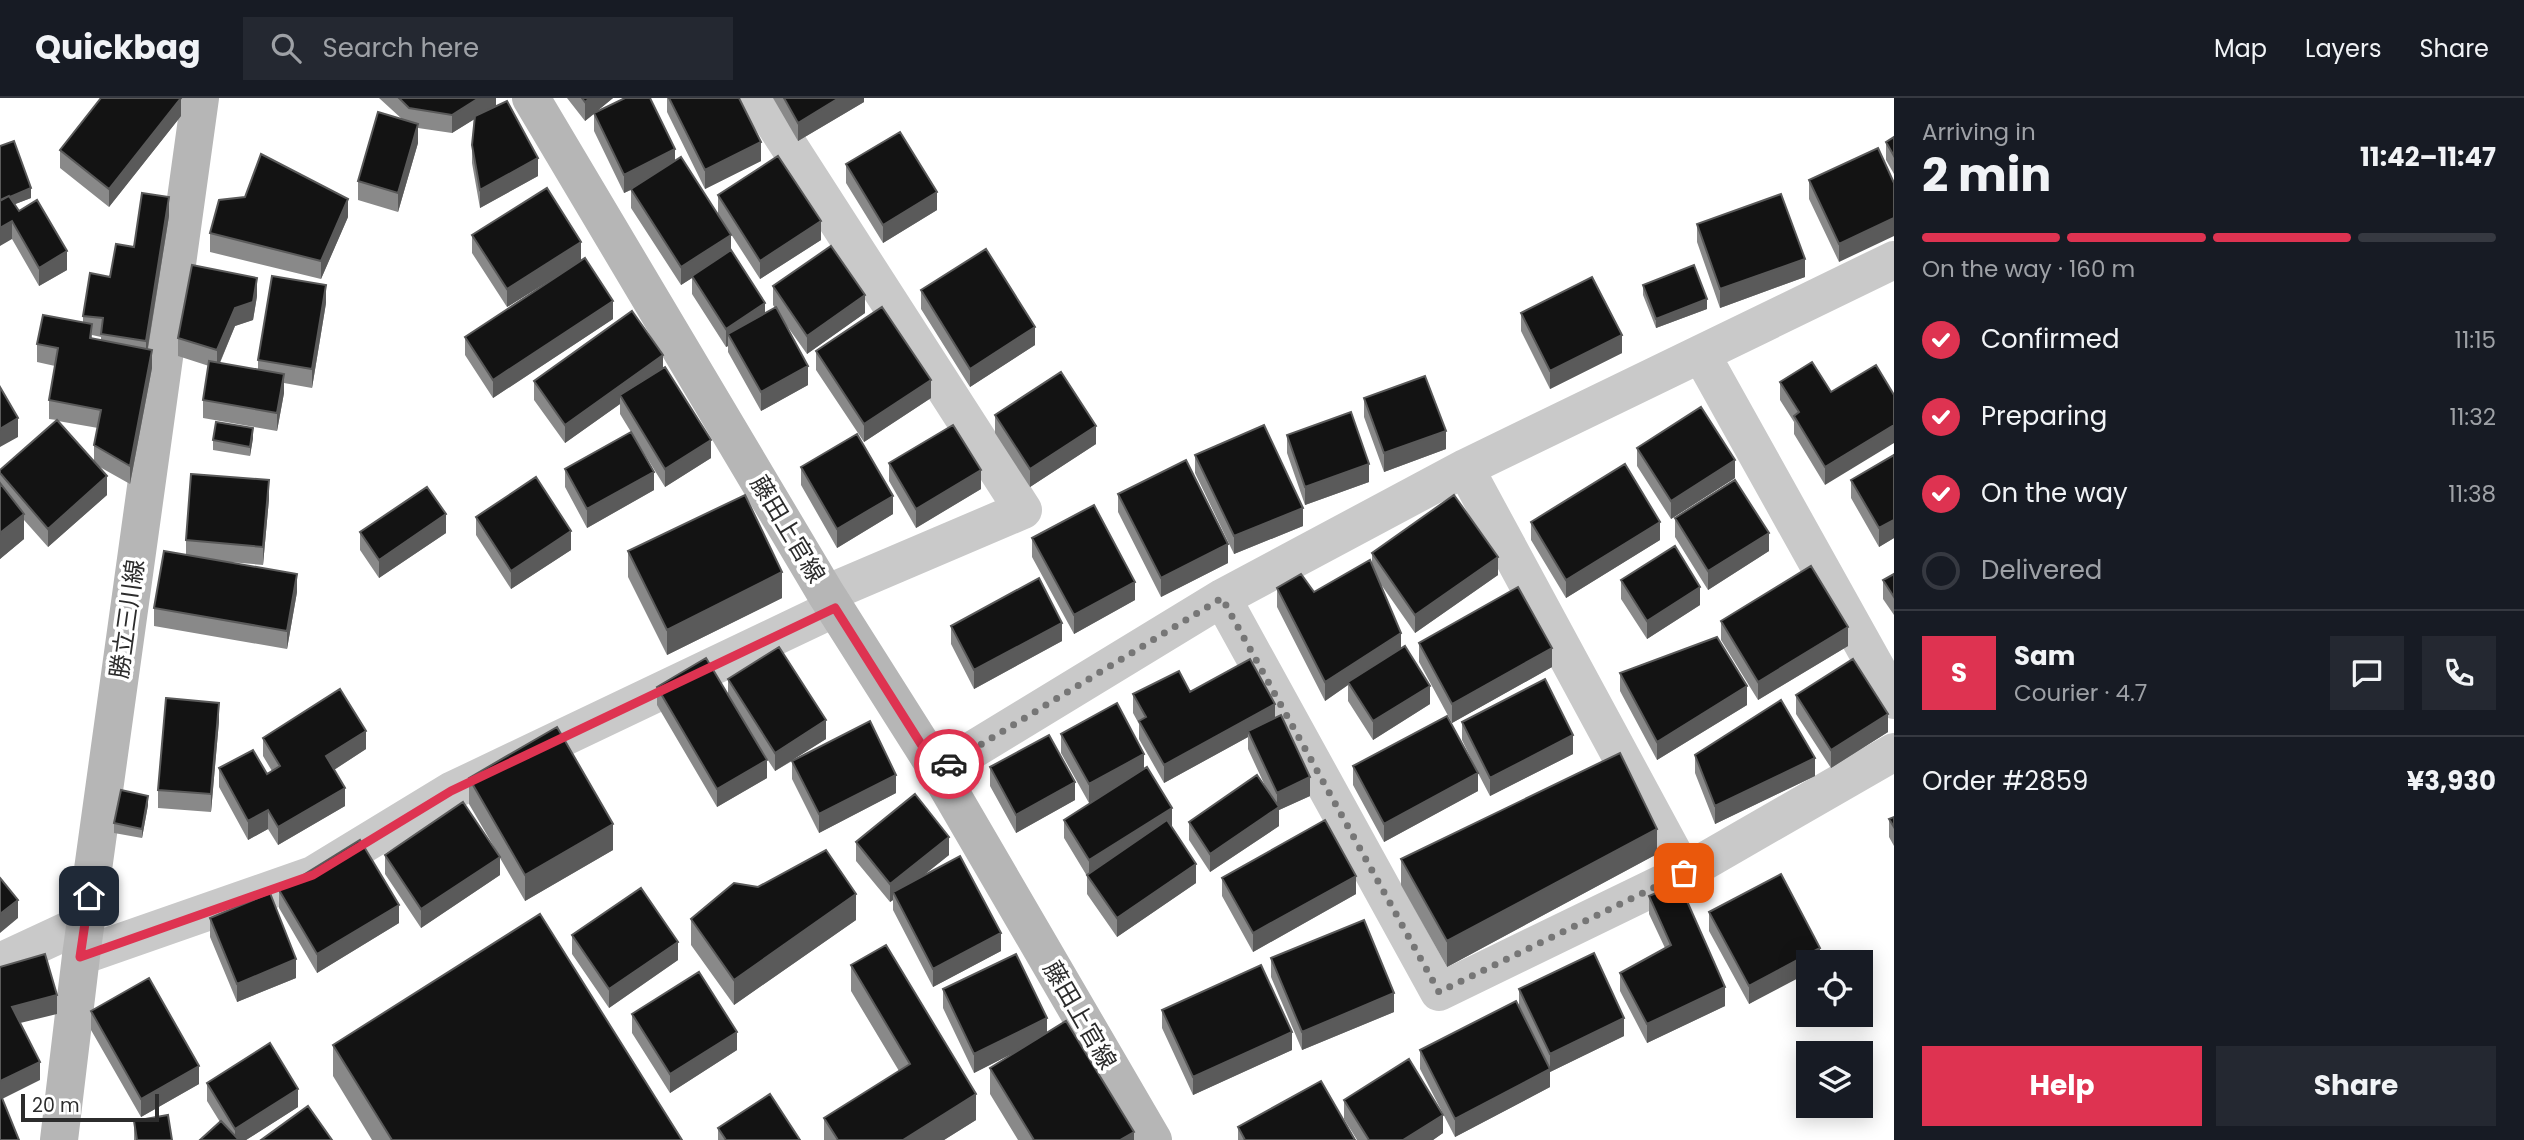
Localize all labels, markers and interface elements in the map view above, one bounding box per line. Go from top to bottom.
search box [243,17,733,80]
text: Quickbag [35,24,201,71]
icon: search [267,29,305,67]
text: Search here [323,30,479,66]
text: Map [2214,32,2267,65]
text: Layers [2305,32,2381,65]
text: Share [2419,32,2489,65]
text: Arriving in [1922,116,2036,148]
text: 11:42–11:47 [2360,139,2496,175]
text: 2 min [1922,143,2051,207]
text: On the way · 160 m [1922,253,2135,285]
icon: check [1922,321,1960,359]
text: Confirmed [1981,321,2119,357]
text: 11:15 [2455,324,2496,356]
icon: check [1922,398,1960,436]
text: Preparing [1981,398,2107,434]
text: 11:32 [2450,401,2496,433]
street label: 藤田上官線 [743,469,833,589]
icon: check [1922,475,1960,513]
text: On the way [1981,475,2128,511]
text: 11:38 [2448,478,2496,510]
text: Delivered [1981,552,2102,588]
street label: 勝立三川線 [102,557,152,681]
button: chat [2330,636,2404,710]
button: phone [2422,636,2496,710]
text: Sam [2014,638,2075,674]
text: S [1951,655,1967,691]
text: Courier · 4.7 [2014,677,2147,709]
courier [914,729,984,799]
icon: car [930,745,968,783]
text: Order #2859 [1922,763,2088,799]
text: ¥3,930 [2407,763,2496,799]
pin [1654,843,1714,903]
icon: bag [1665,854,1703,892]
pin [59,866,119,926]
icon: home [70,877,108,915]
map controls [1796,950,1873,1118]
button: locate [1796,950,1873,1027]
street label: 藤田上官線 [1036,955,1124,1075]
button: layers [1796,1041,1873,1118]
button: Help [1922,1046,2202,1126]
button: Share [2216,1046,2496,1126]
scale bar [21,1091,159,1123]
text: 20 m [32,1092,80,1119]

